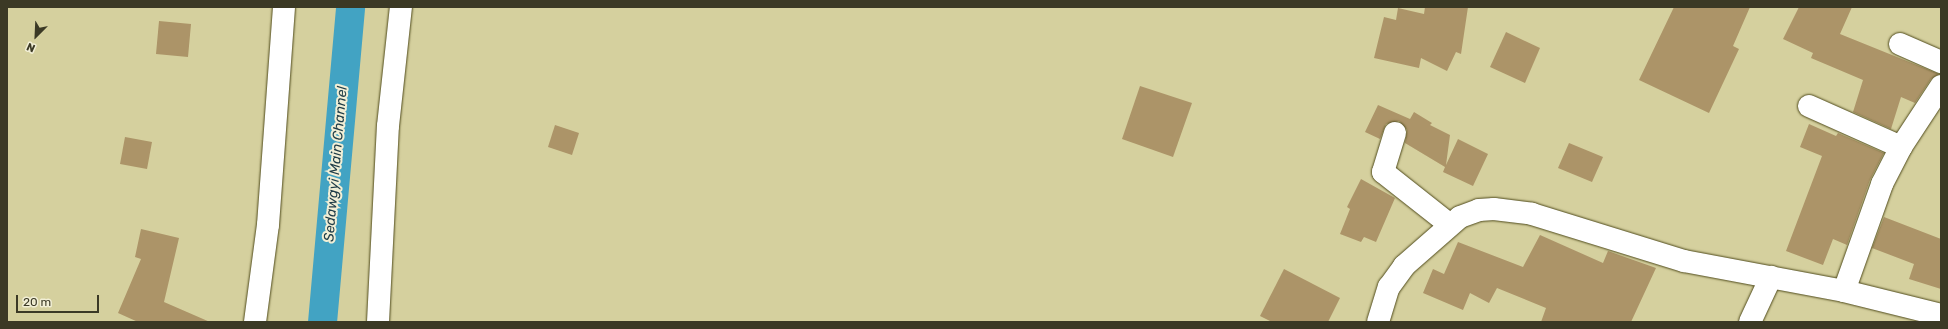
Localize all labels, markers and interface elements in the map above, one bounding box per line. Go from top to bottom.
north arrow [16,16,56,56]
text: N [25,40,37,55]
water label: Sedawgyi Main Channel [321,86,351,242]
scale bar [18,287,101,313]
text: 20 m [23,295,51,309]

